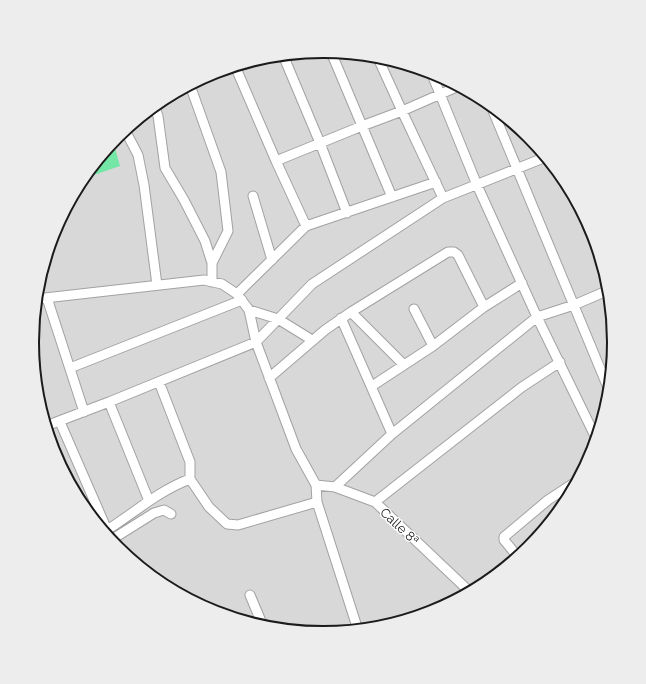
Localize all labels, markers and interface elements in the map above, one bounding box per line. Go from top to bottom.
street label: Calle 8ª [377,505,422,548]

